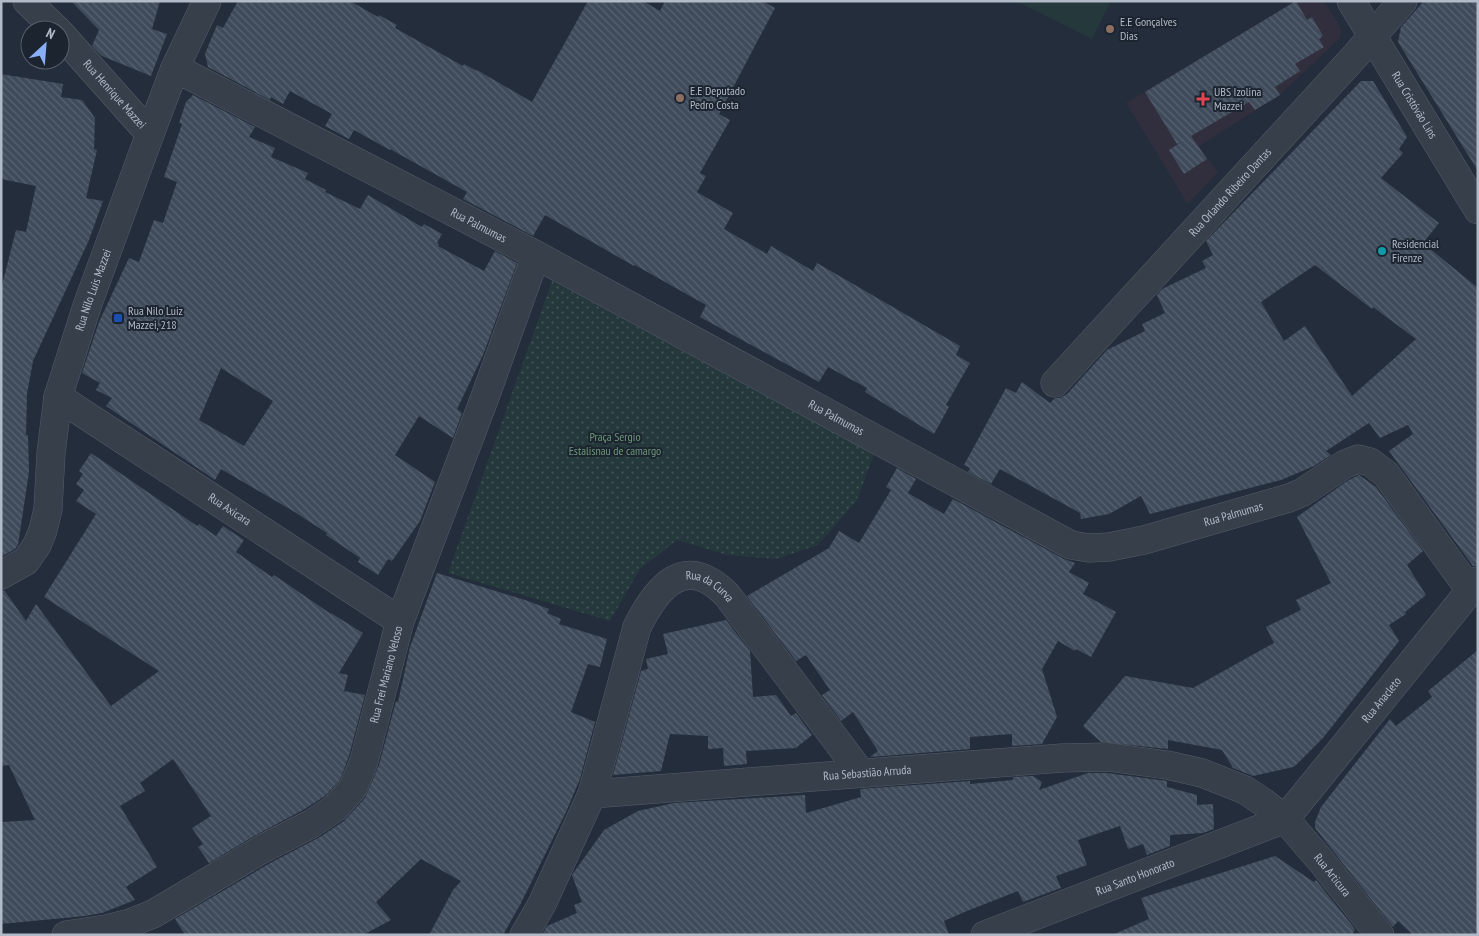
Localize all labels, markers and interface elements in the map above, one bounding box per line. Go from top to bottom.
place label: E.E Gonçalves Dias [1120,14,1177,43]
north arrow [20,20,70,70]
marker: E.E Gonçalves Dias [1104,23,1116,35]
text: N [43,24,58,43]
street label: Rua Henrique Mazzei [80,56,150,132]
street label: Rua Cristóvão Lins [1389,69,1441,141]
place label: E.E Deputado Pedro Costa [690,83,745,112]
place label: UBS Izolina Mazzei [1214,84,1261,113]
marker: E.E Deputado Pedro Costa [674,92,686,104]
marker: UBS Izolina Mazzei [1196,92,1210,106]
street label: Rua Orlando Ribeiro Dantas [1185,144,1274,239]
street label: Rua Palmumas [448,204,509,245]
place label: Residencial Firenze [1392,236,1439,265]
marker: Residencial Firenze [1376,245,1388,257]
street label: Rua Nilo Luis Mazzei [72,247,114,333]
place label: Rua Nilo Luiz Mazzei, 218 [128,303,183,332]
marker: Rua Nilo Luiz Mazzei, 218 [112,312,124,324]
street label: Rua Palmumas [806,396,867,438]
park label: Praça Sergio Estalisnau de camargo [569,429,661,458]
street label: Rua Axicara [206,489,254,528]
street label: Rua Palmumas [1202,498,1264,529]
street label: Rua da Curva [685,567,738,605]
street label: Rua Frei Mariano Veloso [366,624,405,725]
street label: Rua Anacleto [1358,674,1404,725]
street label: Rua Sebastião Arruda [823,762,912,783]
street label: Rua Articura [1311,850,1355,900]
street label: Rua Santo Honorato [1094,854,1176,898]

